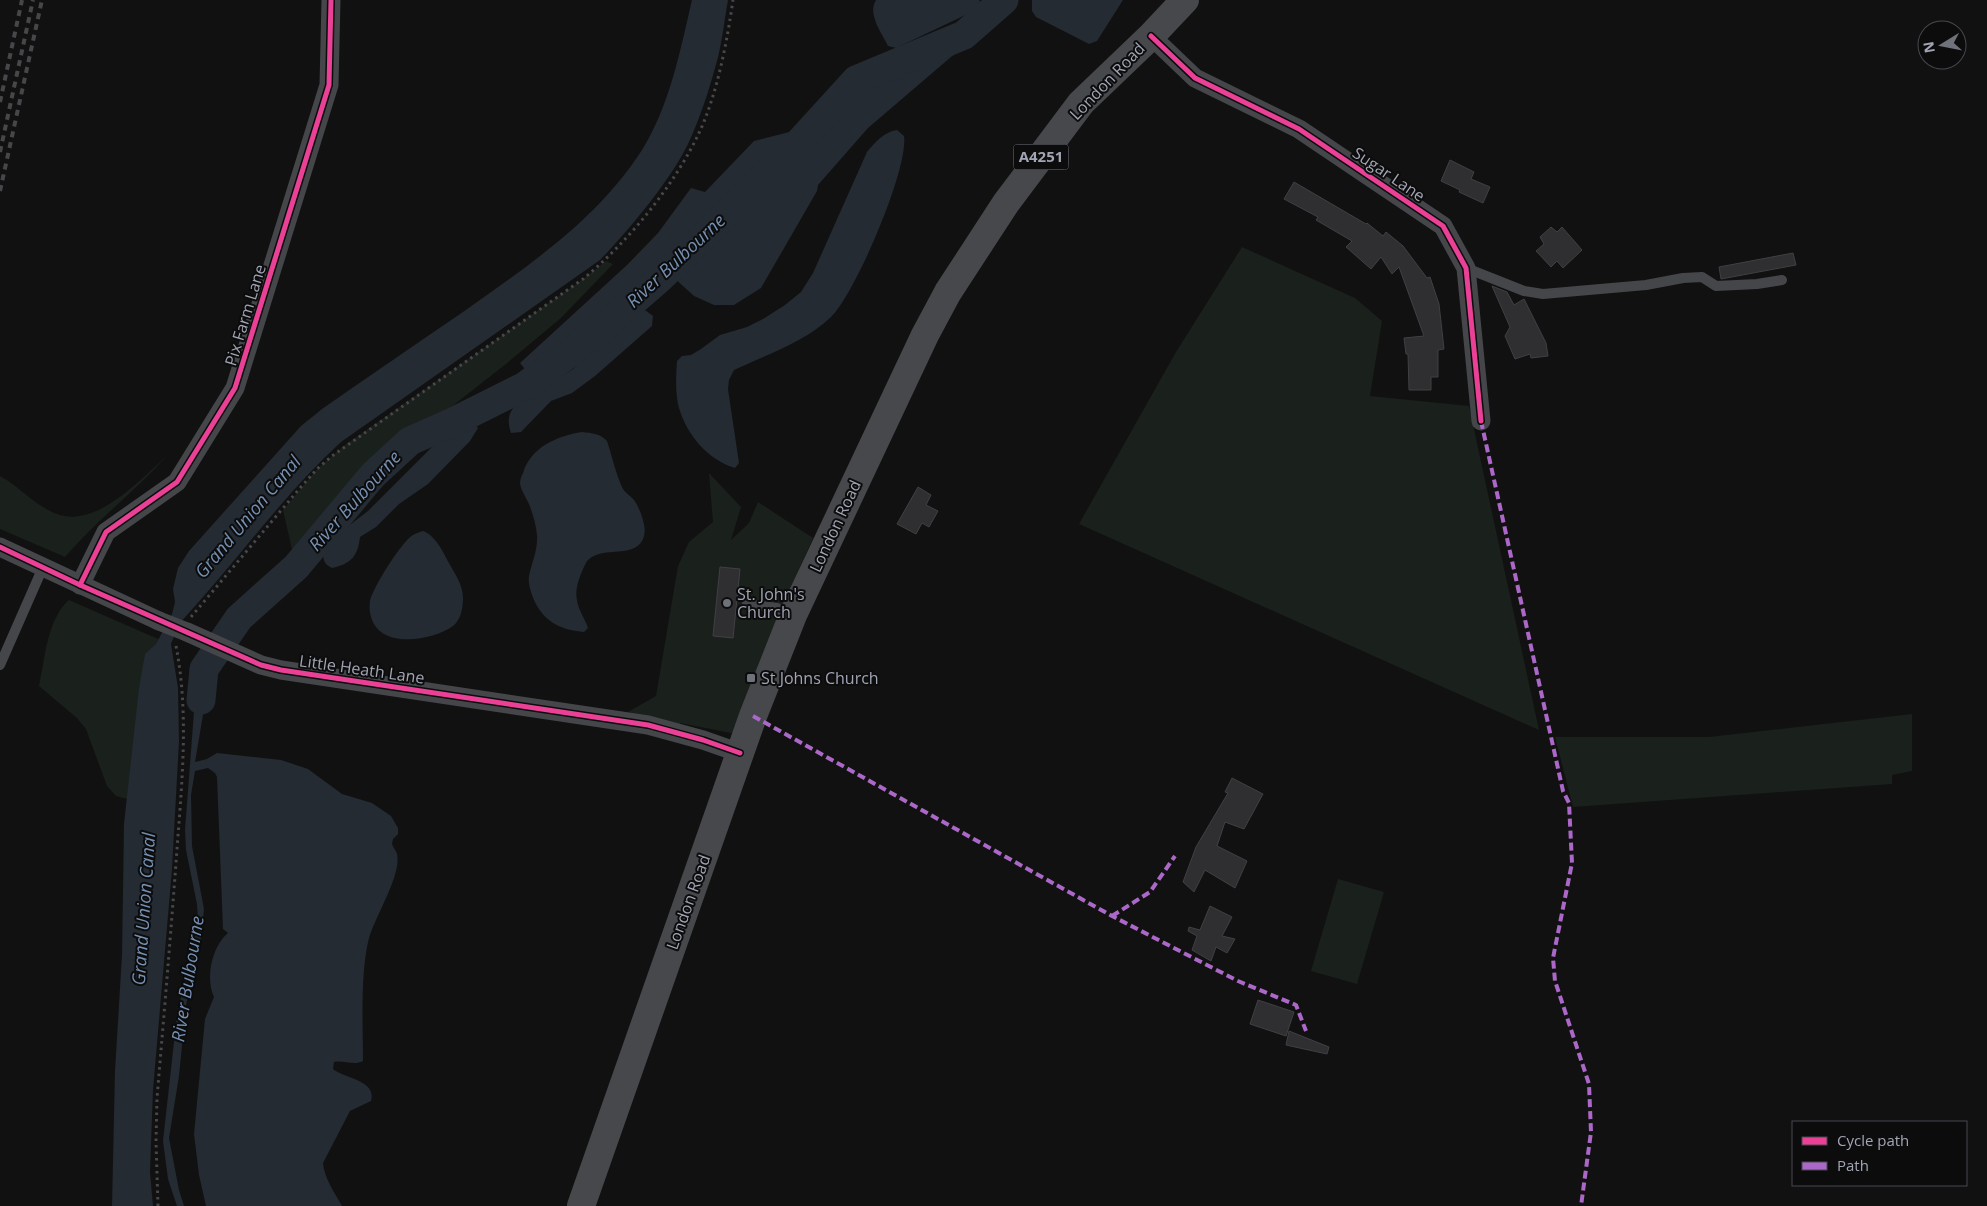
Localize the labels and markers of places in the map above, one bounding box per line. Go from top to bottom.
place label: St. John's Church [737,583,805,623]
marker: St. John's Church [721,597,733,609]
place label: St Johns Church [761,667,879,689]
marker: St Johns Church [745,672,757,684]

